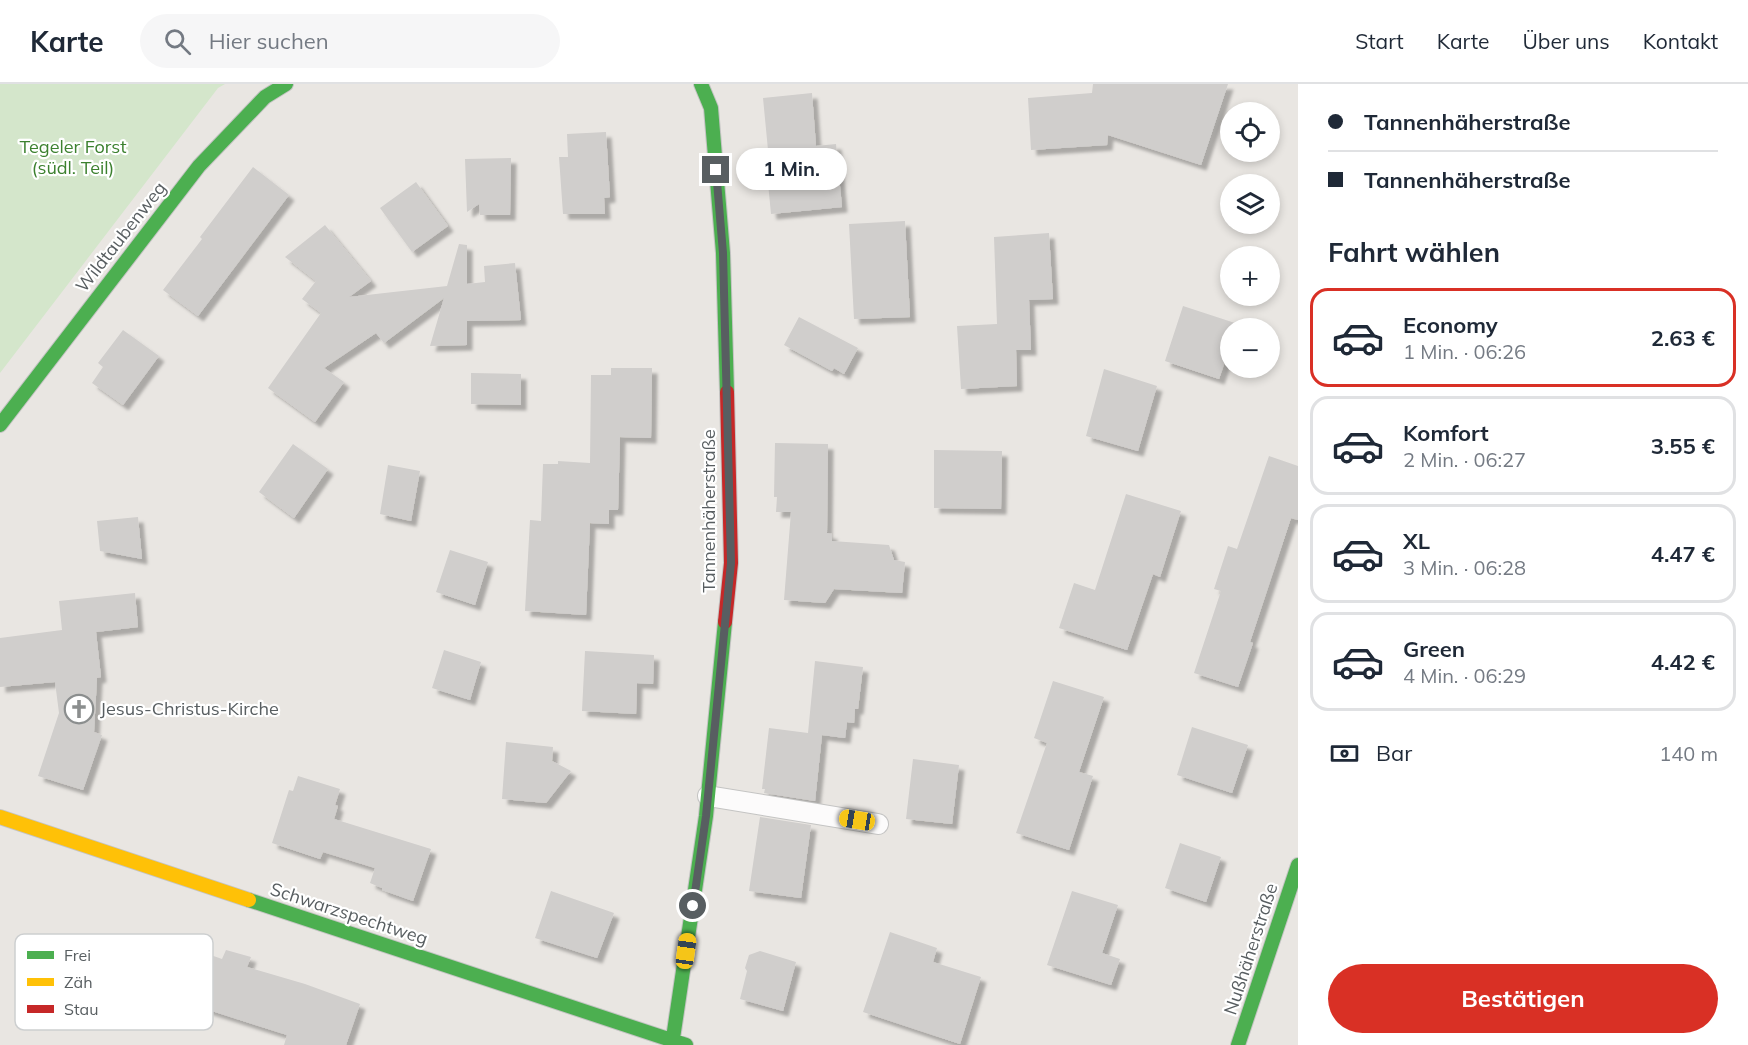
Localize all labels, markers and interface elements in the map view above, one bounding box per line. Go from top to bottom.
search box [140,14,560,68]
text: Karte [30,24,104,59]
icon: search [161,25,194,58]
text: Hier suchen [209,27,329,55]
text: Start [1355,28,1404,54]
text: Karte [1437,28,1489,54]
text: Über uns [1522,28,1610,54]
text: Kontakt [1643,28,1718,54]
map controls [1220,102,1280,378]
button: locate [1220,102,1280,162]
text: Tannenhäherstraße [1364,108,1570,136]
park label: Tegeler Forst (südl. Teil) [20,135,126,179]
callout: 1 Min. [737,149,848,191]
route end [702,156,729,183]
text: 1 Min. [763,156,820,181]
text: Tannenhäherstraße [1364,166,1570,194]
button: layers [1220,174,1280,234]
street label: Wildtaubenweg [70,177,171,297]
text: Fahrt wählen [1328,235,1500,269]
button: + [1220,246,1280,306]
icon: car [1331,311,1385,365]
text: Economy [1403,311,1498,339]
button: − [1220,318,1280,378]
text: 2.63 € [1651,324,1715,352]
text: 1 Min. · 06:26 [1403,339,1526,364]
icon: car [1331,419,1385,473]
text: Komfort [1403,419,1489,447]
street label: Tannenhäherstraße [697,429,720,593]
text: 3.55 € [1651,432,1715,460]
text: 2 Min. · 06:27 [1403,447,1526,472]
icon: car [1331,527,1385,581]
text: XL [1403,527,1430,555]
text: 4.47 € [1651,540,1715,568]
text: 3 Min. · 06:28 [1403,555,1526,580]
icon: car [1331,635,1385,689]
text: Green [1403,635,1465,663]
text: 4.42 € [1651,648,1715,676]
text: 4 Min. · 06:29 [1403,663,1526,688]
church icon: Jesus-Christus-Kirche [63,693,95,725]
place label: Jesus-Christus-Kirche [100,697,279,720]
icon: cash [1328,737,1361,770]
text: Bar [1376,739,1412,767]
text: 140 m [1659,741,1718,766]
car [838,808,876,832]
street label: Schwarzspechtweg [268,877,431,950]
street label: Nußhäherstraße [1218,880,1283,1018]
route start [679,892,706,919]
car [675,932,697,970]
legend [15,934,213,1030]
text: Frei [64,945,91,965]
button: Bestätigen [1328,964,1718,1033]
text: Zäh [64,972,93,992]
text: Stau [64,999,98,1019]

